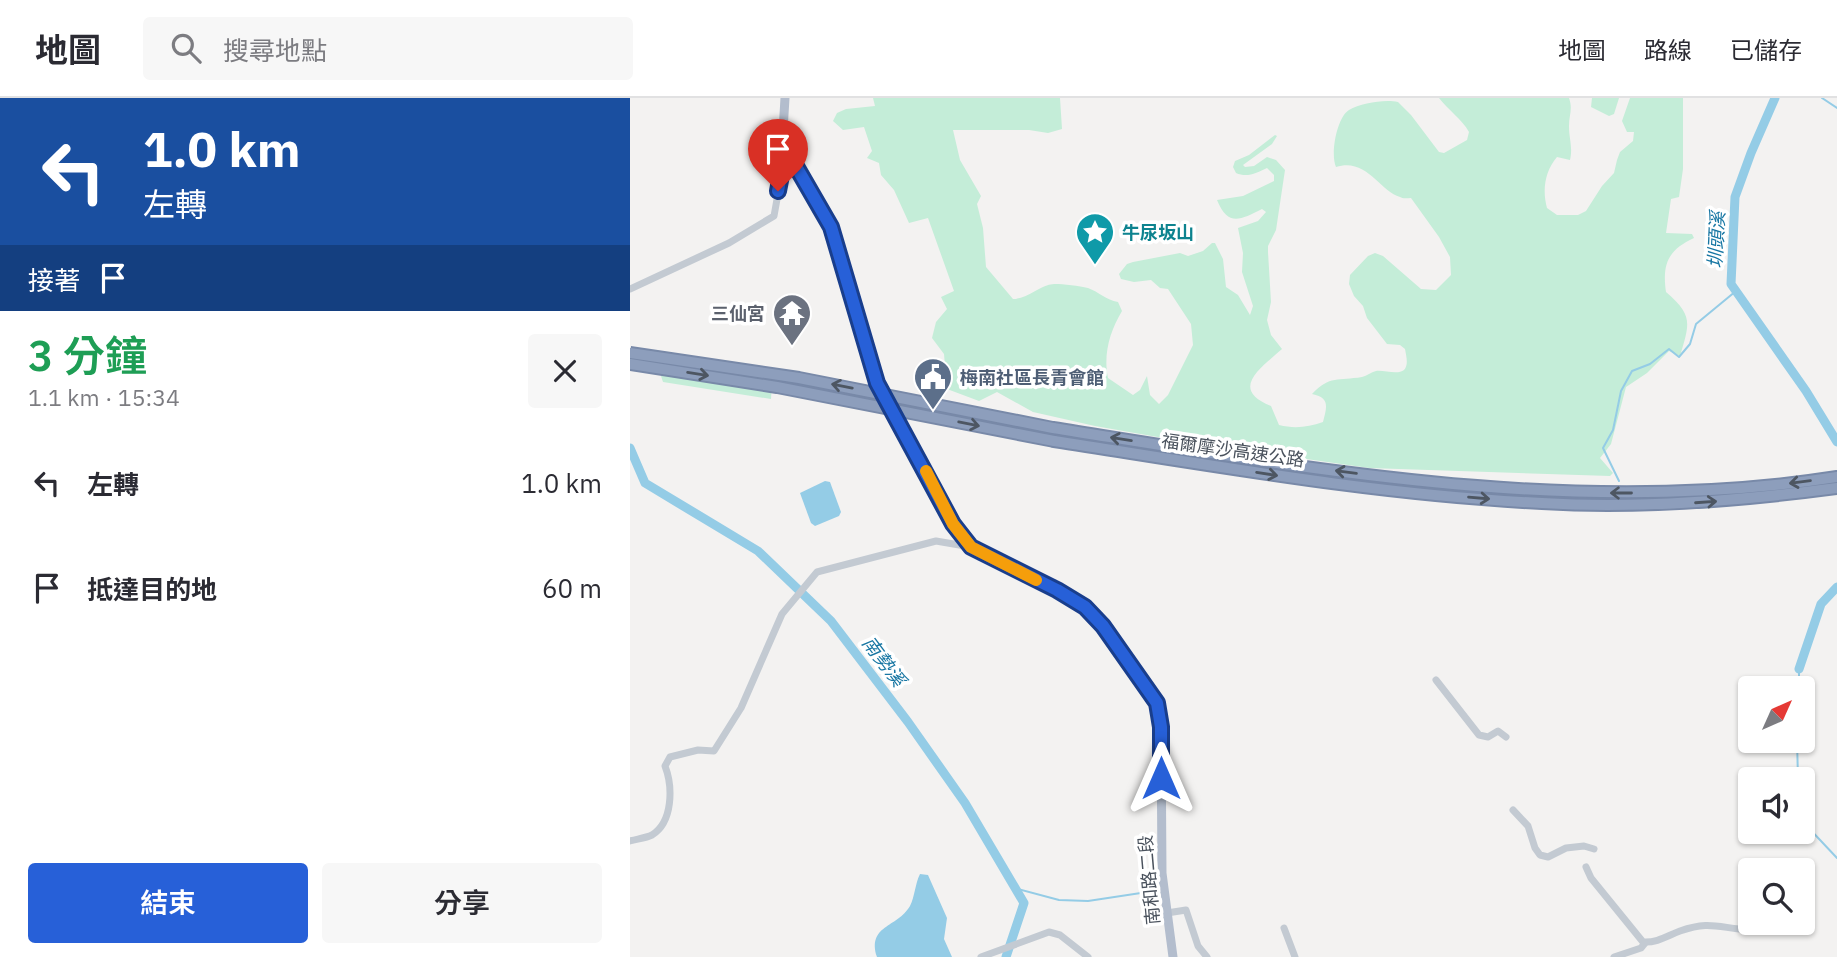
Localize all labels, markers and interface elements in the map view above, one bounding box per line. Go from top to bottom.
search box [143,17,633,80]
text: 地圖 [35,28,101,71]
icon: search [167,29,205,67]
text: 搜尋地點 [223,33,327,67]
text: 地圖 [1558,34,1606,66]
text: 路線 [1644,34,1692,66]
text: 已儲存 [1730,34,1802,66]
text: 1.0 km [143,117,301,180]
pin [748,119,808,191]
icon: left [28,126,119,217]
icon: arrive [759,130,797,168]
text: 左轉 [143,183,207,225]
water label: 圳頭溪 [1703,208,1730,269]
place icon: 牛尿坂山 [1074,211,1116,266]
place label: 牛尿坂山 [1122,221,1194,244]
icon: arrive [94,259,132,297]
text: 接著 [28,263,80,297]
temple icon: 三仙宮 [771,292,813,347]
place label: 三仙宮 [711,302,765,325]
text: 3 分鐘 [28,328,147,383]
button: close [528,334,602,408]
public building icon: 梅南社區長青會館 [912,356,954,411]
place label: 梅南社區長青會館 [960,366,1104,389]
one-way arrow [686,368,708,381]
one-way arrow [831,379,854,393]
text: 1.1 km · 15:34 [28,382,180,412]
one-way arrow [957,418,980,432]
street label: 福爾摩沙高速公路 [1160,429,1306,471]
one-way arrow [1110,432,1133,445]
icon: left [28,464,66,502]
text: 1.0 km [521,466,602,500]
one-way arrow [1335,466,1358,479]
text: 左轉 [87,467,139,501]
one-way arrow [1255,468,1278,481]
one-way arrow [1789,475,1812,488]
one-way arrow [1610,486,1633,500]
one-way arrow [1467,492,1490,505]
one-way arrow [1694,495,1717,508]
icon: arrive [28,569,66,607]
text: 60 m [542,571,602,605]
text: 抵達目的地 [87,572,217,606]
water label: 南勢溪 [857,631,913,693]
north arrow [1738,676,1815,752]
map controls [1738,676,1815,935]
position arrow [1124,741,1198,815]
button: sound [1738,767,1815,844]
street label: 南和路二段 [1134,834,1164,926]
button: search [1738,858,1815,935]
button: 結束 [28,863,308,943]
button: 分享 [322,863,602,943]

